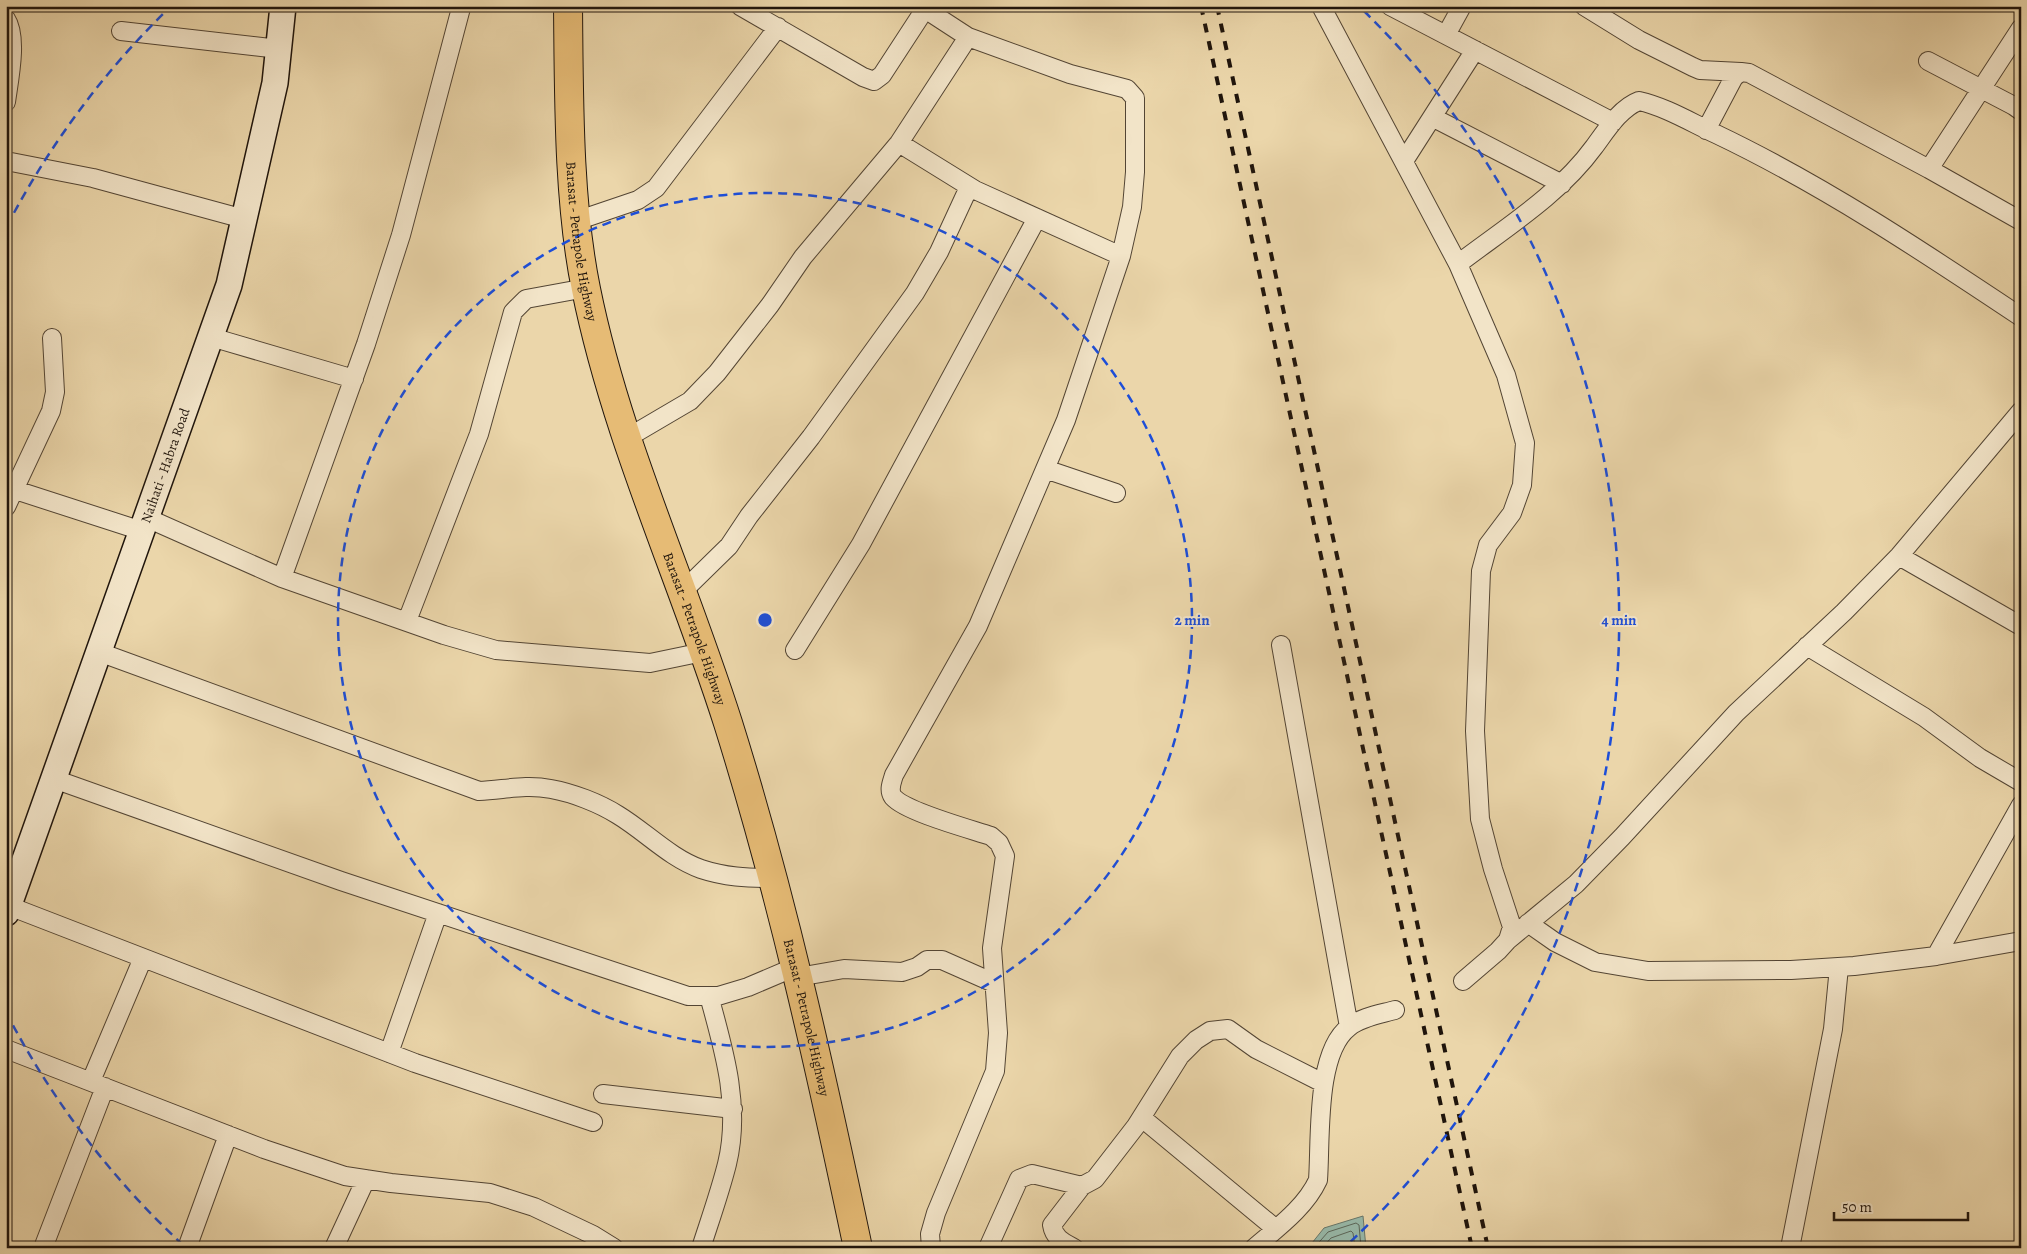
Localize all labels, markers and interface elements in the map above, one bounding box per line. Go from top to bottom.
street label: Barasat - Petrapole Highway [562,161,602,324]
street label: Naihati - Habra Road [136,405,194,526]
street label: Barasat - Petrapole Highway [659,549,731,708]
text: 2 min [1174,610,1210,630]
text: 4 min [1601,610,1637,630]
centre of rings [756,611,774,629]
street label: Barasat - Petrapole Highway [779,937,835,1099]
scale bar [1834,1189,1968,1221]
text: 50 m [1842,1197,1872,1217]

